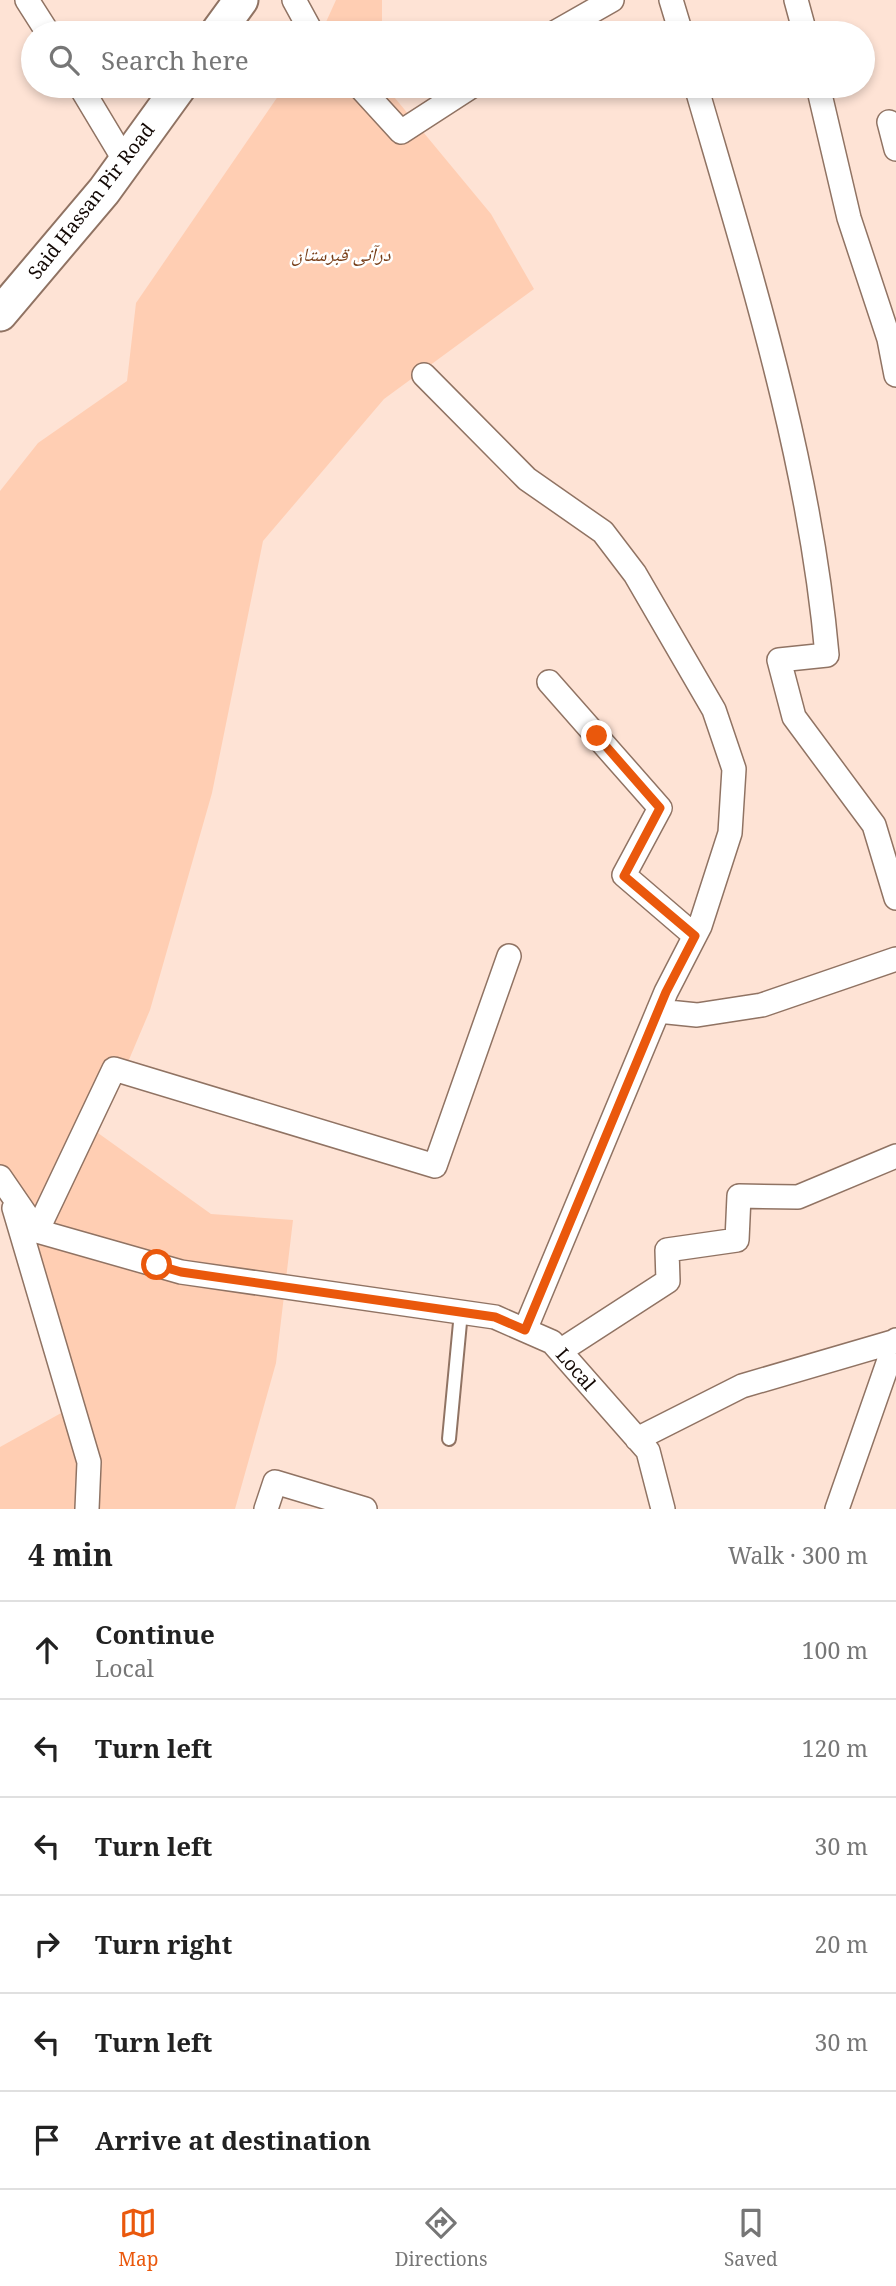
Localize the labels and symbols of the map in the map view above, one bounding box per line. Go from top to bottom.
street label: Said Hassan Pir Road [22,117,160,285]
park label: درآنی قبرستان [291,241,391,267]
route end [581,720,612,751]
route start [141,1249,172,1280]
street label: Local [550,1342,602,1396]

